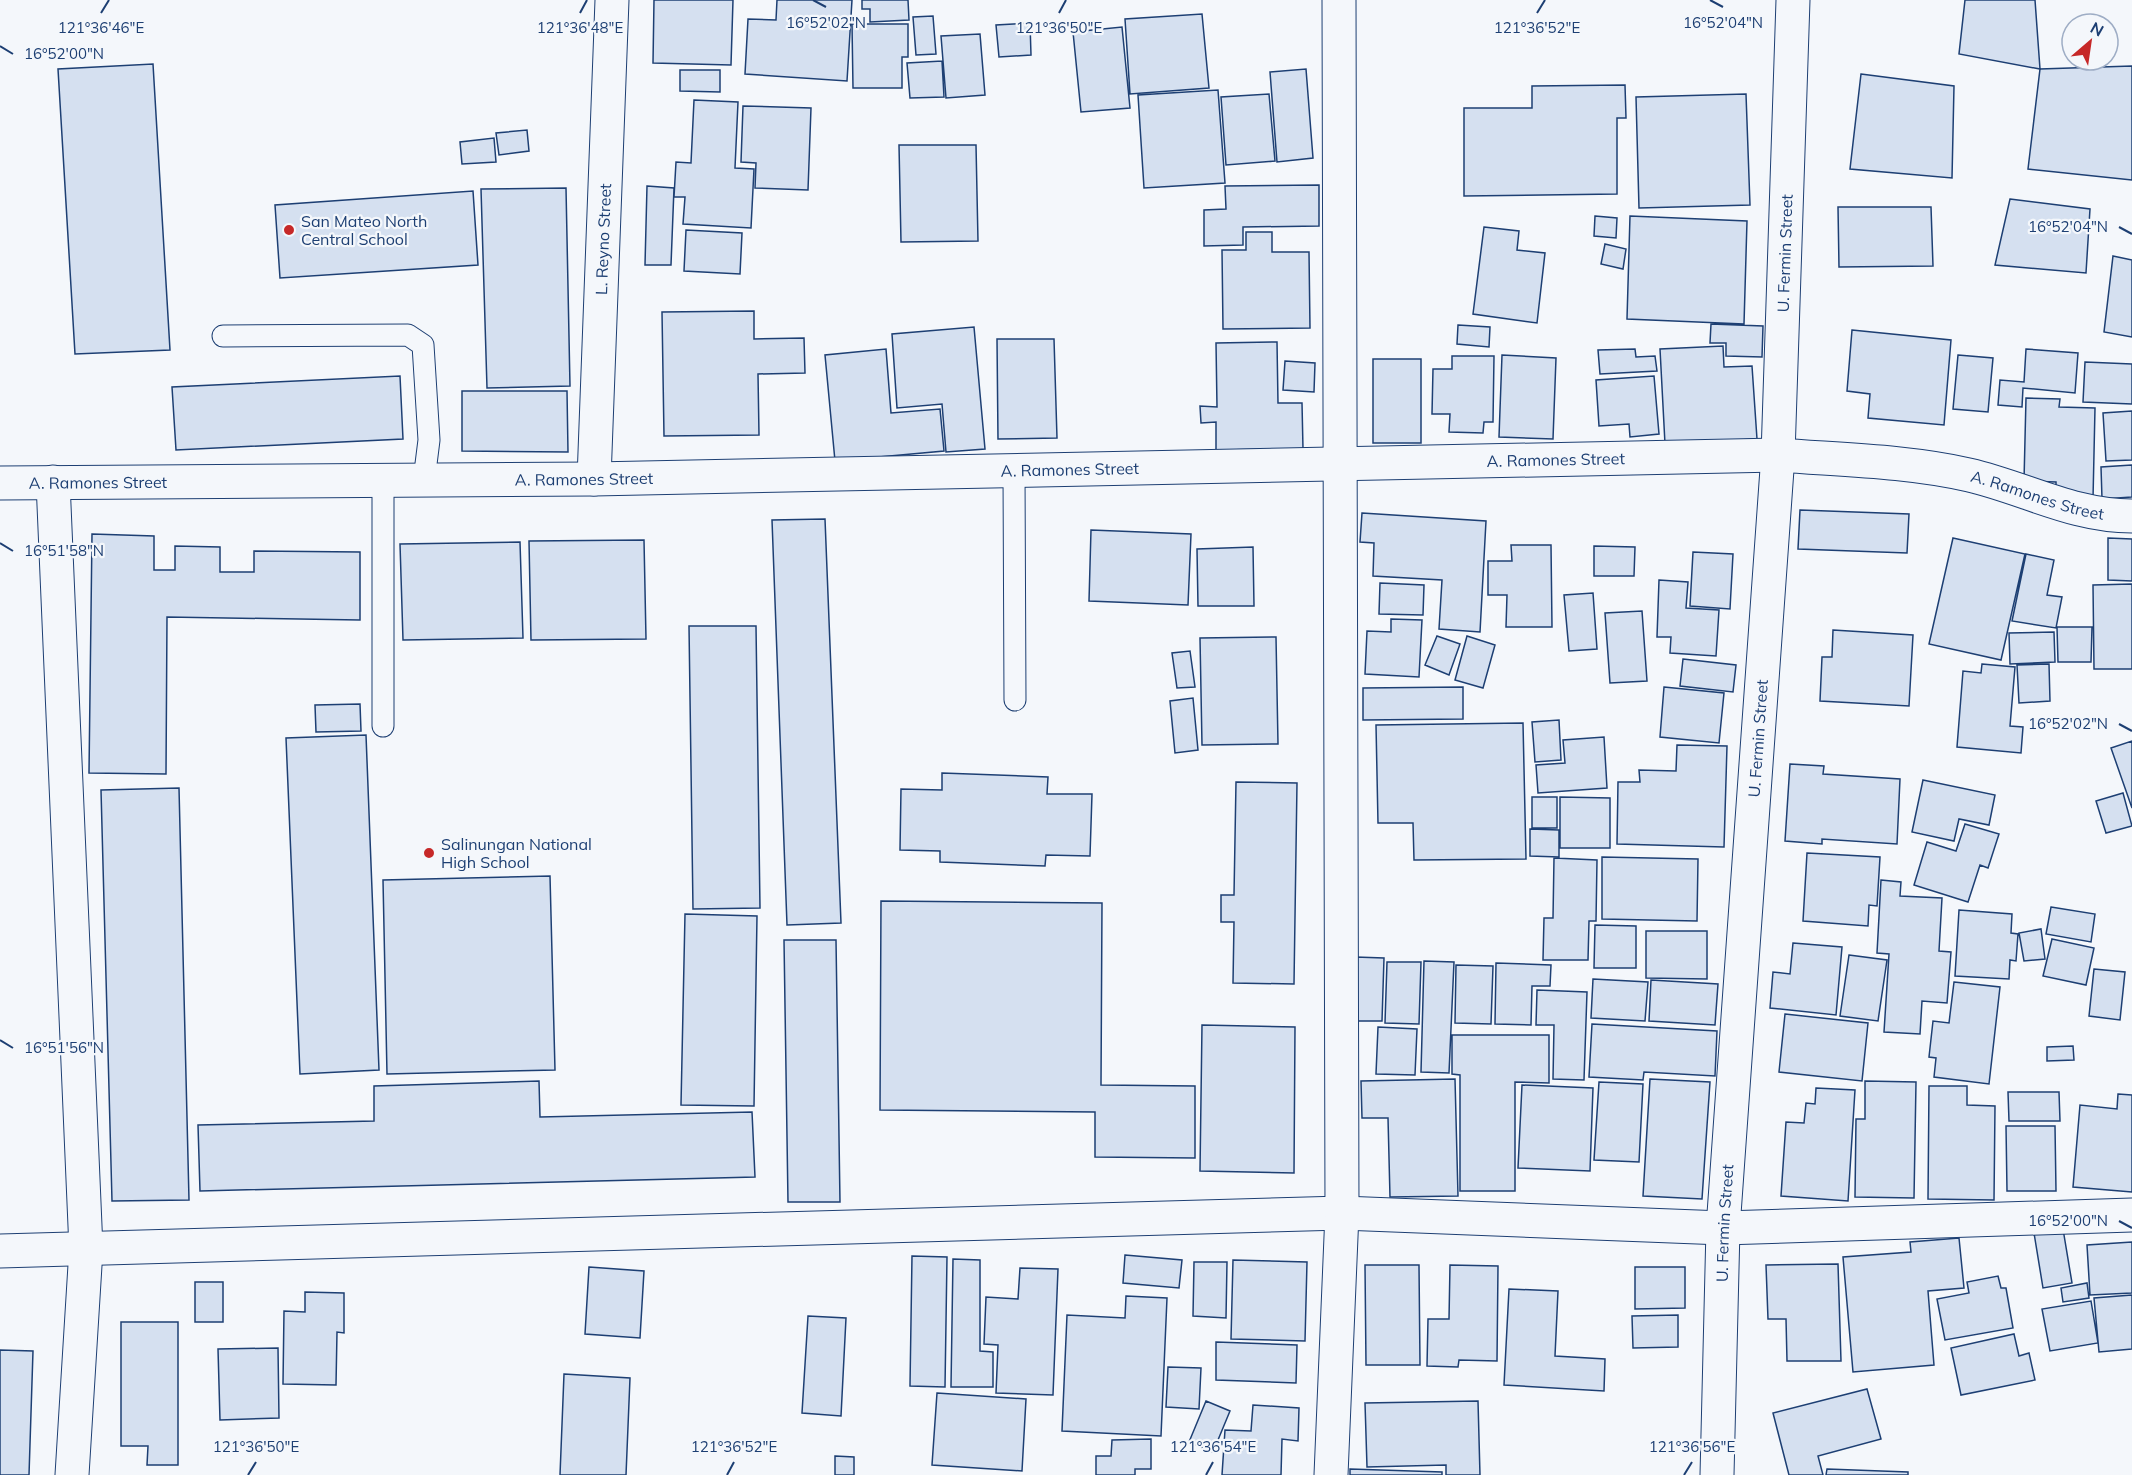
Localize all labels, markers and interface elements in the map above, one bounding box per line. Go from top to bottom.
north arrow [2060,12,2120,72]
text: 16°52'02"N [786,13,866,32]
text: 16°52'04"N [1683,13,1763,32]
text: N [2087,17,2107,41]
text: 121°36'46"E [58,18,144,37]
text: 121°36'48"E [537,18,623,37]
text: 121°36'50"E [1016,18,1102,37]
text: 121°36'52"E [1494,18,1580,37]
text: 16°52'00"N [24,44,104,63]
street label: L. Reyno Street [591,183,615,295]
street label: U. Fermin Street [1773,193,1797,313]
place label: San Mateo North Central School [301,211,427,249]
text: 16°52'04"N [2028,217,2108,236]
marker: San Mateo North Central School [282,223,296,237]
street label: A. Ramones Street [1486,448,1626,471]
street label: A. Ramones Street [1001,458,1140,481]
street label: A. Ramones Street [1969,466,2106,524]
street label: A. Ramones Street [515,468,654,490]
street label: A. Ramones Street [29,472,168,493]
text: 16°51'58"N [24,541,104,560]
street label: U. Fermin Street [1744,678,1772,798]
text: 16°52'02"N [2028,714,2108,733]
place label: Salinungan National High School [441,834,592,872]
marker: Salinungan National High School [422,846,436,860]
text: 16°51'56"N [24,1038,104,1057]
street label: U. Fermin Street [1712,1163,1738,1282]
text: 16°52'00"N [2028,1211,2108,1230]
text: 121°36'50"E [213,1437,299,1456]
text: 121°36'52"E [691,1437,777,1456]
text: 121°36'54"E [1170,1437,1256,1456]
text: 121°36'56"E [1649,1437,1735,1456]

